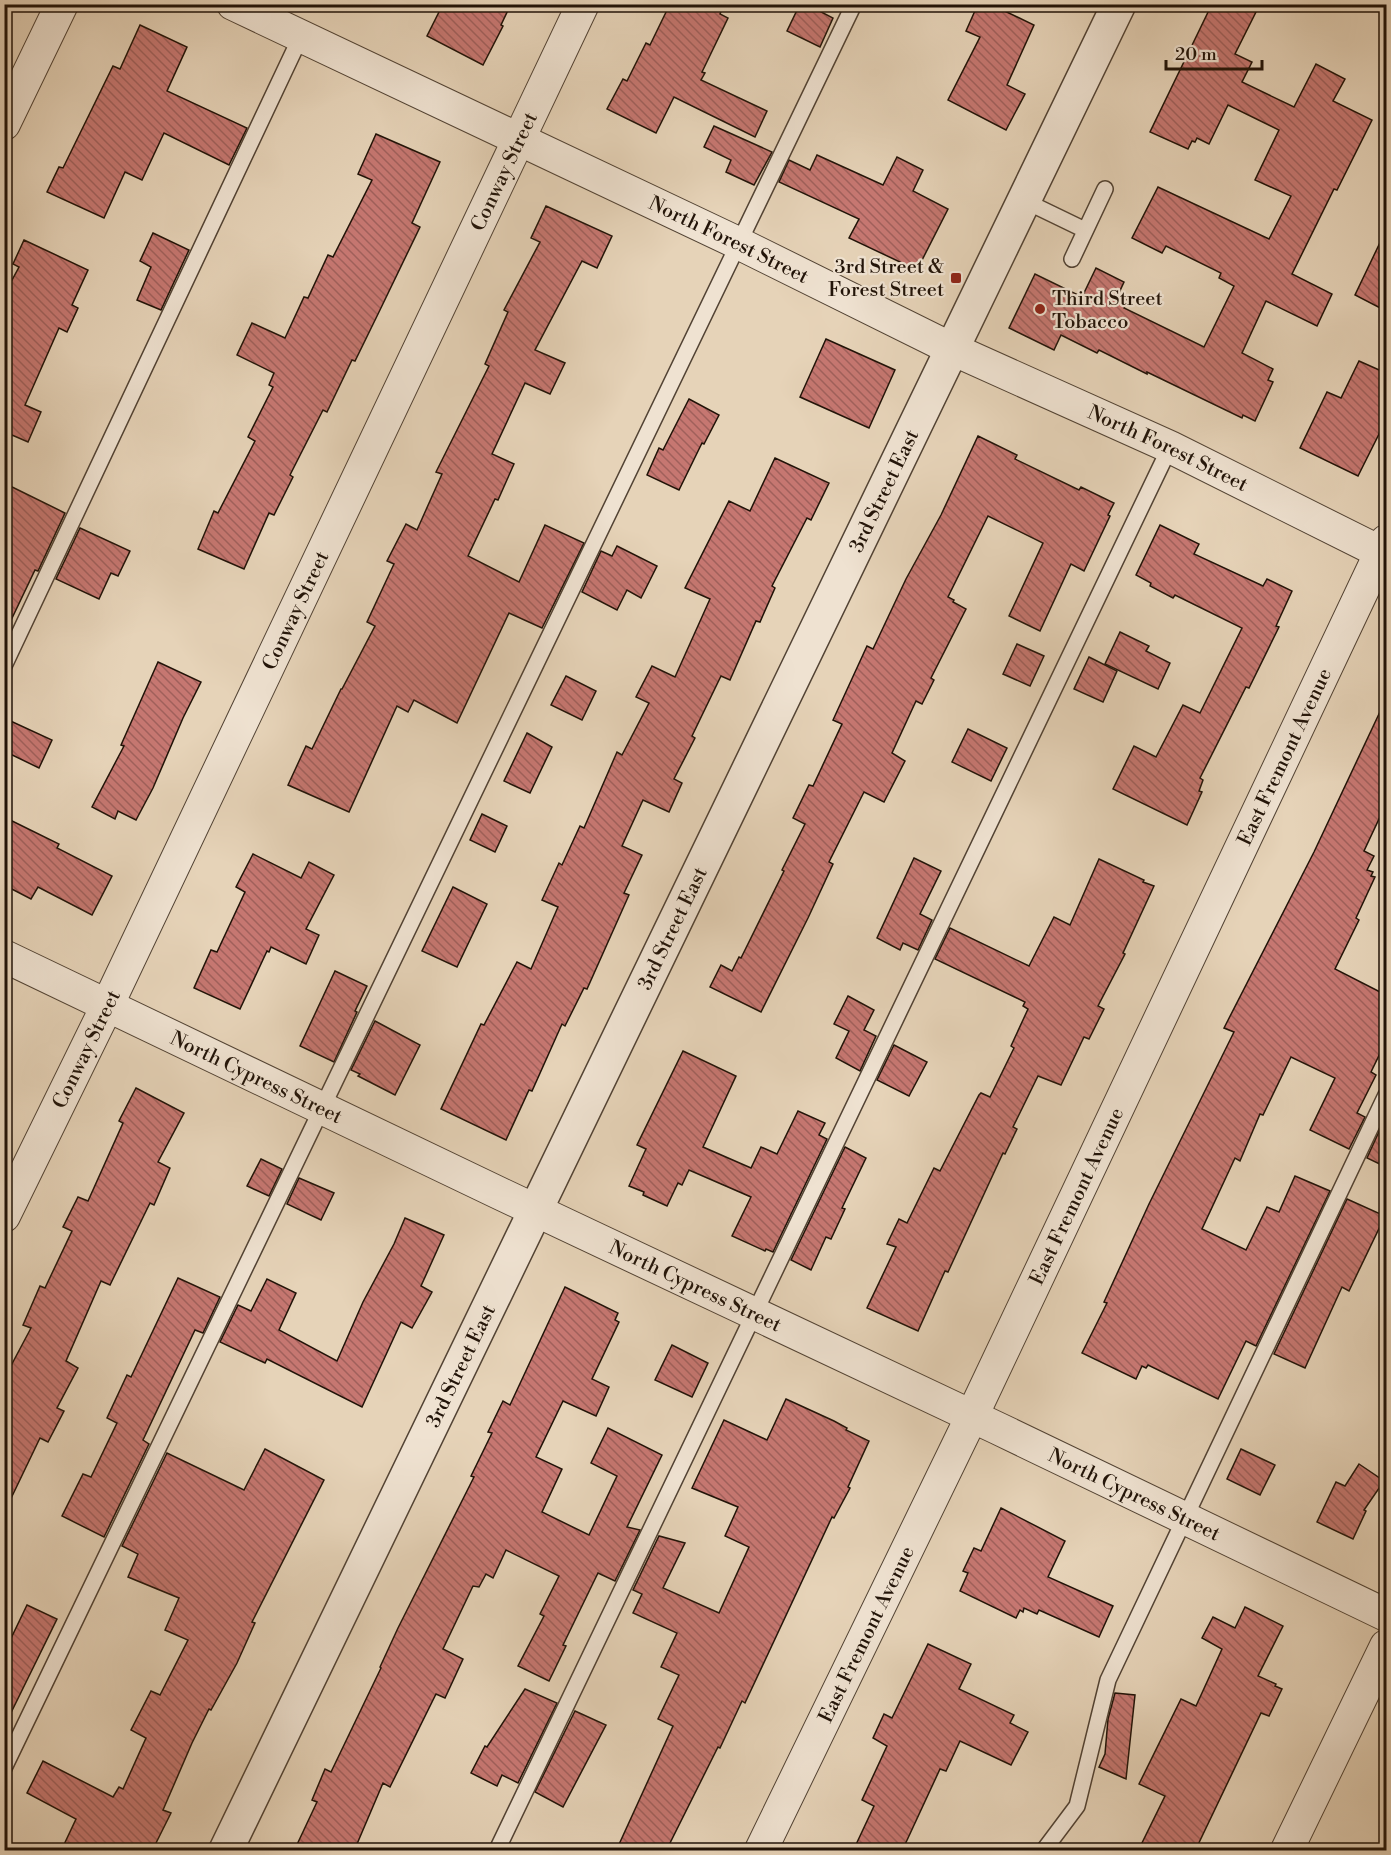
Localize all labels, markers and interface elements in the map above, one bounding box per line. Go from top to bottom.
scale bar [1166,33,1262,71]
text: 20 m [1175,43,1217,66]
street label: Conway Street [466,108,544,236]
street label: North Forest Street [644,192,812,290]
place label: 3rd Street & Forest Street [828,255,944,303]
marker: 3rd Street & Forest Street [949,271,963,285]
place label: Third Street Tobacco [1052,287,1163,335]
marker: Third Street Tobacco [1033,302,1047,316]
street label: North Forest Street [1083,401,1252,498]
street label: 3rd Street East [845,426,925,557]
street label: Conway Street [257,547,335,675]
street label: East Fremont Avenue [1233,664,1338,850]
street label: 3rd Street East [633,863,714,994]
street label: Conway Street [48,986,127,1113]
street label: North Cypress Street [166,1026,346,1130]
street label: East Fremont Avenue [1025,1104,1130,1289]
street label: North Cypress Street [605,1236,785,1338]
street label: 3rd Street East [421,1301,502,1432]
street label: North Cypress Street [1044,1444,1224,1547]
street label: East Fremont Avenue [814,1542,921,1727]

